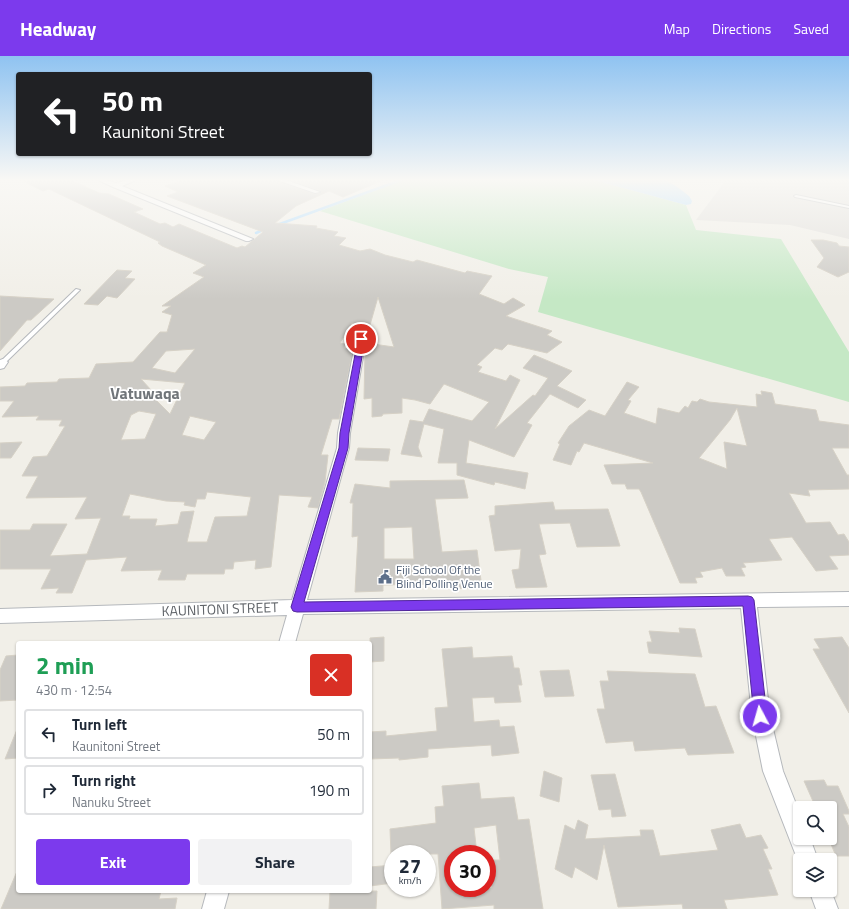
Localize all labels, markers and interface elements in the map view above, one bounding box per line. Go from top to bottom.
text: Headway [20,14,96,43]
text: Map [664,18,690,39]
text: Directions [712,18,771,39]
text: Saved [793,18,829,39]
text: 50 m [102,79,163,122]
icon: left [36,88,88,140]
text: Kaunitoni Street [102,118,224,145]
pin [344,322,378,356]
icon: arrive [350,328,372,350]
district label: Vatuwaqa [110,381,180,405]
place label: Fiji School Of the Blind Polling Venue [396,560,493,593]
public building icon: Fiji School Of the Blind Polling Venue [377,569,393,585]
street label: KAUNITONI STREET [161,596,279,621]
text: 2 min [36,647,94,683]
button: close [310,654,352,696]
text: 430 m · 12:54 [36,680,112,700]
position arrow [739,695,781,737]
text: Turn left [72,713,127,736]
icon: left [38,723,60,745]
text: 50 m [317,723,350,746]
text: Kaunitoni Street [72,736,160,756]
text: Turn right [72,769,136,792]
icon: right [38,779,60,801]
text: 190 m [309,779,350,802]
text: Nanuku Street [72,792,151,812]
map controls [793,801,837,897]
button: search [793,801,837,845]
button: Exit [36,839,190,885]
button: Share [198,839,352,885]
speed limit sign: 30 [444,845,496,897]
text: 27 [399,850,421,881]
button: layers [793,853,837,897]
text: km/h [399,873,421,888]

